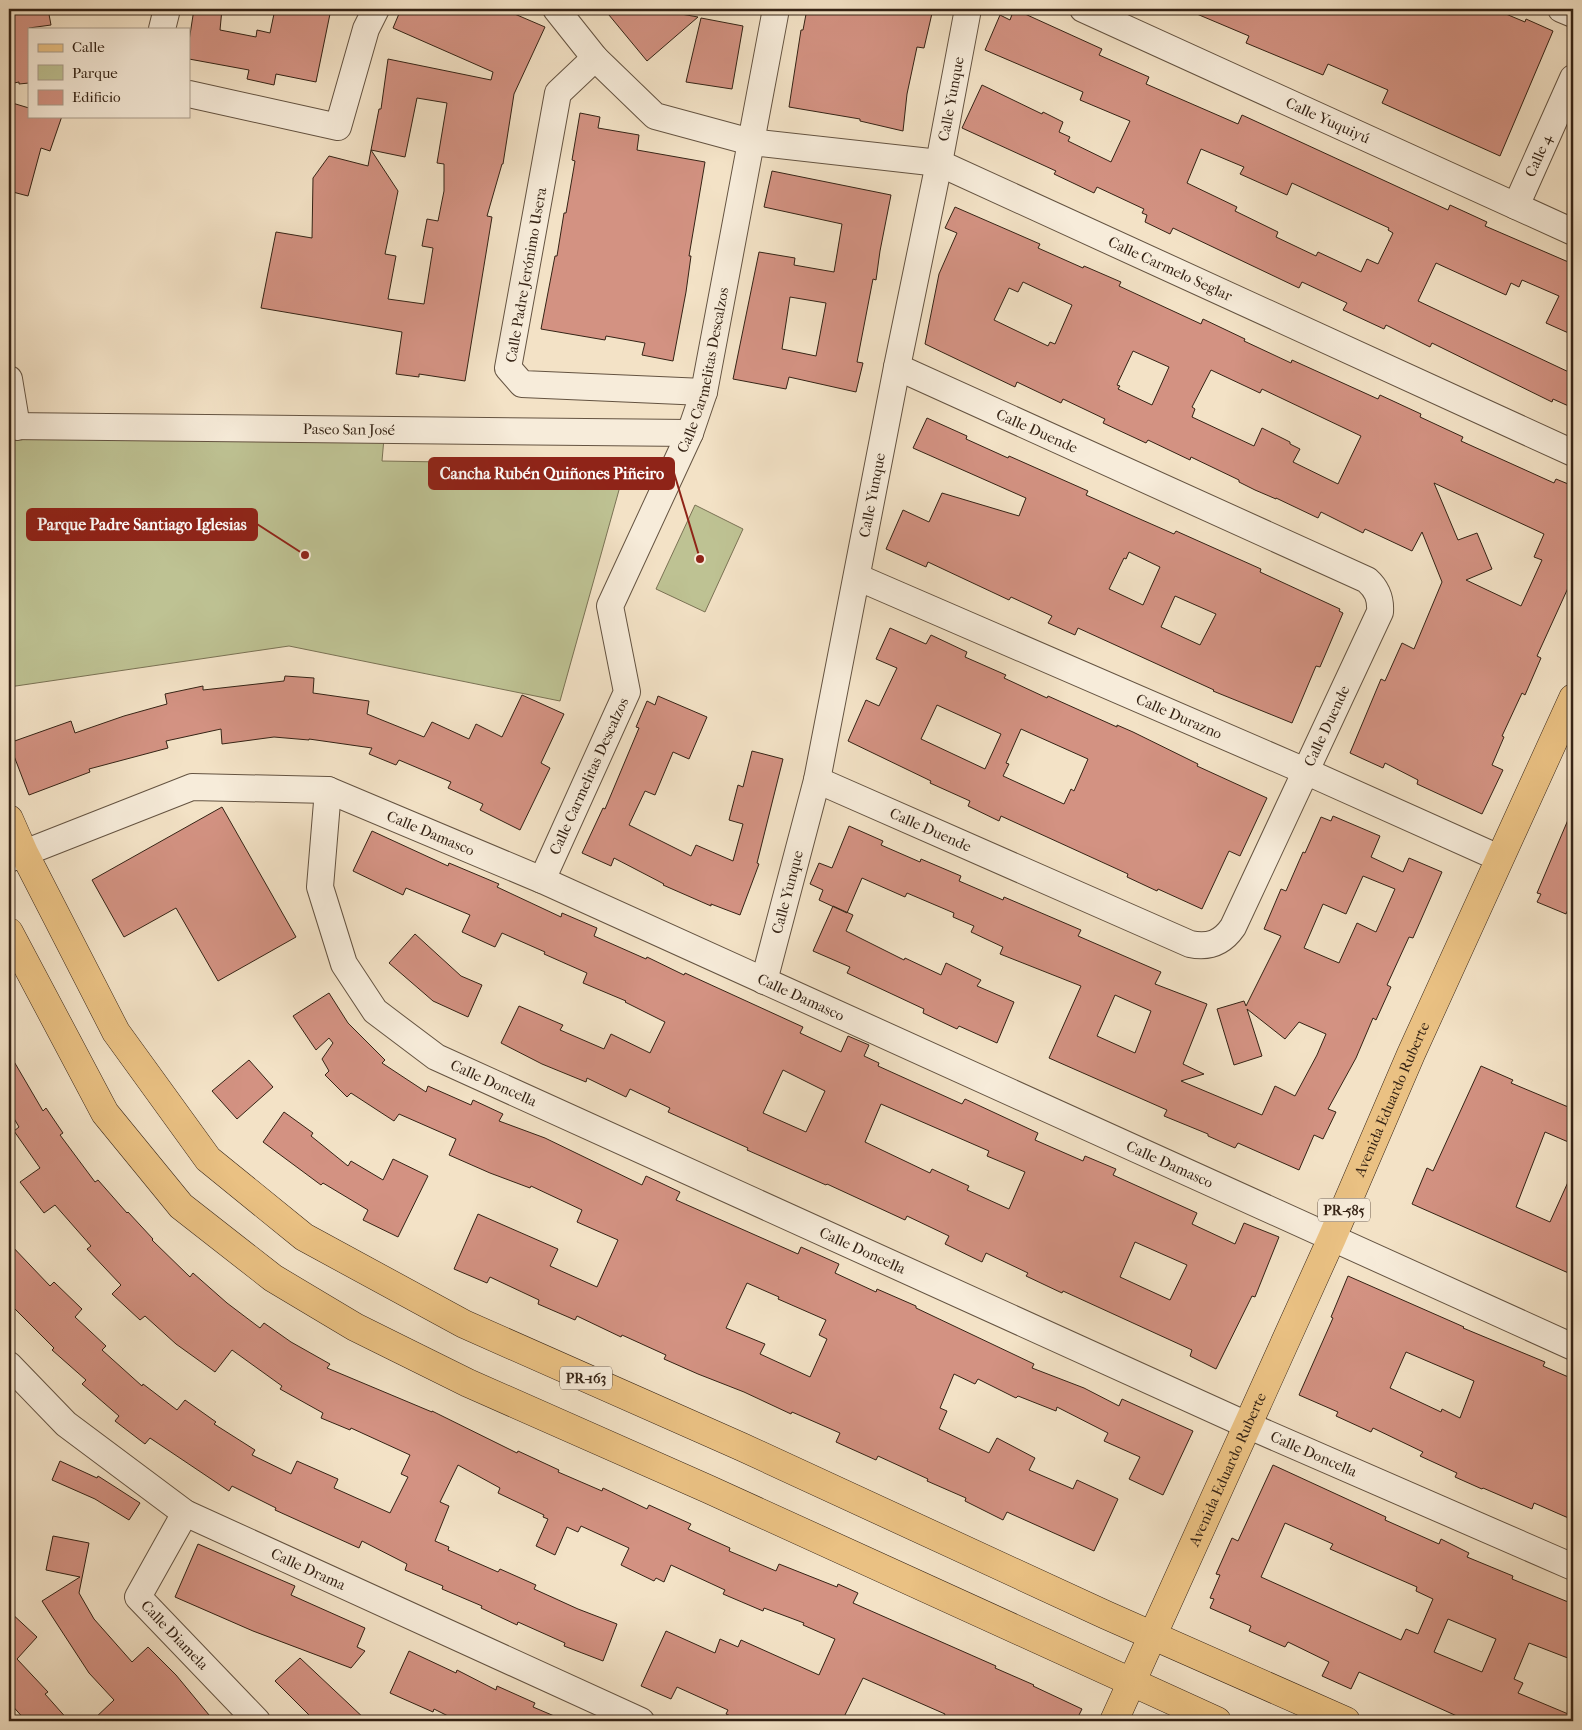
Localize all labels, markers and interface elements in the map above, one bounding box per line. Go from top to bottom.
legend [28,28,190,118]
text: Calle [72,38,105,56]
street label: Calle Yunque [934,55,968,143]
text: Parque [72,64,118,82]
text: Edificio [72,88,121,106]
street label: Calle Yuquiyú [1283,93,1373,148]
street label: Calle 4 [1521,131,1556,180]
street label: Calle Padre Jerónimo Usera [502,185,550,364]
street label: Calle Carmelo Seglar [1105,233,1236,305]
street label: Calle Carmelitas Descalzos [673,285,733,456]
street label: Calle Duende [993,405,1081,457]
street label: Paseo San José [303,420,396,439]
street label: Calle Yunque [855,451,889,539]
callout: Cancha Rubén Quiñones Piñeiro [429,458,674,489]
text: Cancha Rubén Quiñones Piñeiro [440,464,664,483]
callout: Parque Padre Santiago Iglesias [27,509,257,540]
text: Parque Padre Santiago Iglesias [37,515,247,535]
street label: Calle Duende [1300,682,1354,769]
street label: Calle Durazno [1133,690,1225,743]
street label: Calle Carmelitas Descalzos [546,694,633,858]
street label: Calle Duende [887,804,975,856]
street label: Calle Damasco [384,807,478,860]
street label: Calle Yunque [768,848,807,936]
street label: Calle Damasco [755,970,847,1025]
street label: Avenida Eduardo Ruberte [1350,1018,1434,1180]
street label: Calle Doncella [448,1056,541,1111]
street label: Calle Damasco [1123,1137,1216,1192]
road number: PR-585 [1318,1198,1370,1222]
street label: Calle Doncella [817,1223,909,1278]
road number: PR-163 [560,1366,612,1390]
street label: Avenida Eduardo Ruberte [1185,1389,1270,1550]
street label: Calle Doncella [1268,1427,1361,1481]
street label: Calle Drama [268,1544,349,1594]
street label: Calle Diamela [137,1596,213,1674]

